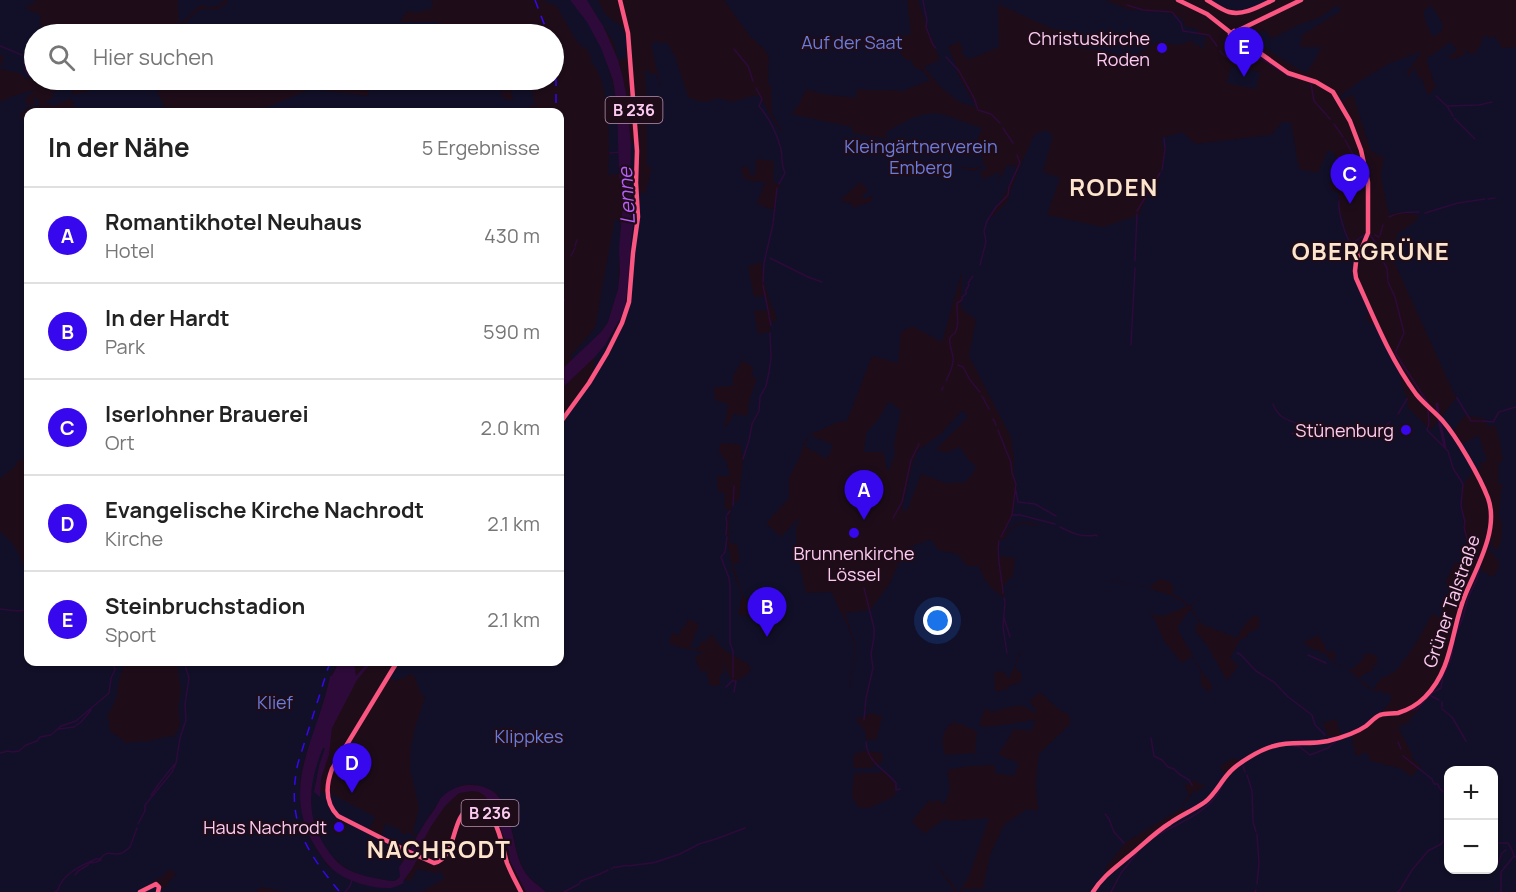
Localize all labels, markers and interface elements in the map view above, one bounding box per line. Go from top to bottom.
search box [24,24,564,90]
place label: Christuskirche Roden [1028,26,1150,71]
pin: E [1224,28,1264,77]
park label: Auf der Saat [801,30,903,54]
icon: search [45,41,78,74]
marker: Christuskirche Roden [1155,41,1169,55]
text: Hier suchen [93,42,214,72]
road number: B 236 [606,97,662,123]
text: In der Nähe [48,129,190,165]
text: 5 Ergebnisse [422,134,540,161]
park label: Kleingärtnerverein Emberg [844,134,998,179]
pin: C [1330,154,1370,204]
water label: Lenne [611,166,641,225]
district label: RODEN [1069,170,1159,203]
text: Romantikhotel Neuhaus [105,207,362,237]
text: A [61,222,74,249]
text: 430 m [484,222,540,249]
district label: OBERGRÜNE [1292,234,1450,267]
text: Hotel [105,237,155,264]
text: In der Hardt [105,303,230,333]
text: B [61,318,74,345]
text: 590 m [483,318,540,345]
text: Park [105,333,145,360]
text: Iserlohner Brauerei [105,399,309,429]
text: C [60,414,75,441]
text: 2.0 km [480,414,540,441]
place label: Stünenburg [1295,418,1394,442]
marker: Stünenburg [1399,423,1413,437]
text: Ort [105,429,135,456]
pin: A [844,470,884,520]
text: Evangelische Kirche Nachrodt [105,495,424,525]
text: D [60,510,75,537]
text: 2.1 km [487,510,540,537]
text: Kirche [105,525,163,552]
marker: Brunnenkirche Lössel [847,526,861,540]
street label: Grüner Talstraße [1417,531,1485,671]
place label: Brunnenkirche Lössel [793,541,915,586]
pin: B [748,588,786,637]
text: Steinbruchstadion [105,591,305,621]
text: E [62,606,73,633]
text: 2.1 km [487,606,540,633]
your location [923,606,952,635]
text: Sport [105,621,156,648]
park label: Klief [257,690,294,714]
park label: Klippkes [494,724,564,748]
pin: D [332,744,372,793]
map controls [1444,766,1498,874]
button: + [1444,766,1498,820]
road number: B 236 [462,800,518,826]
place label: Haus Nachrodt [203,815,327,839]
marker: Haus Nachrodt [332,820,346,834]
button: − [1444,820,1498,874]
district label: NACHRODT [367,832,511,865]

